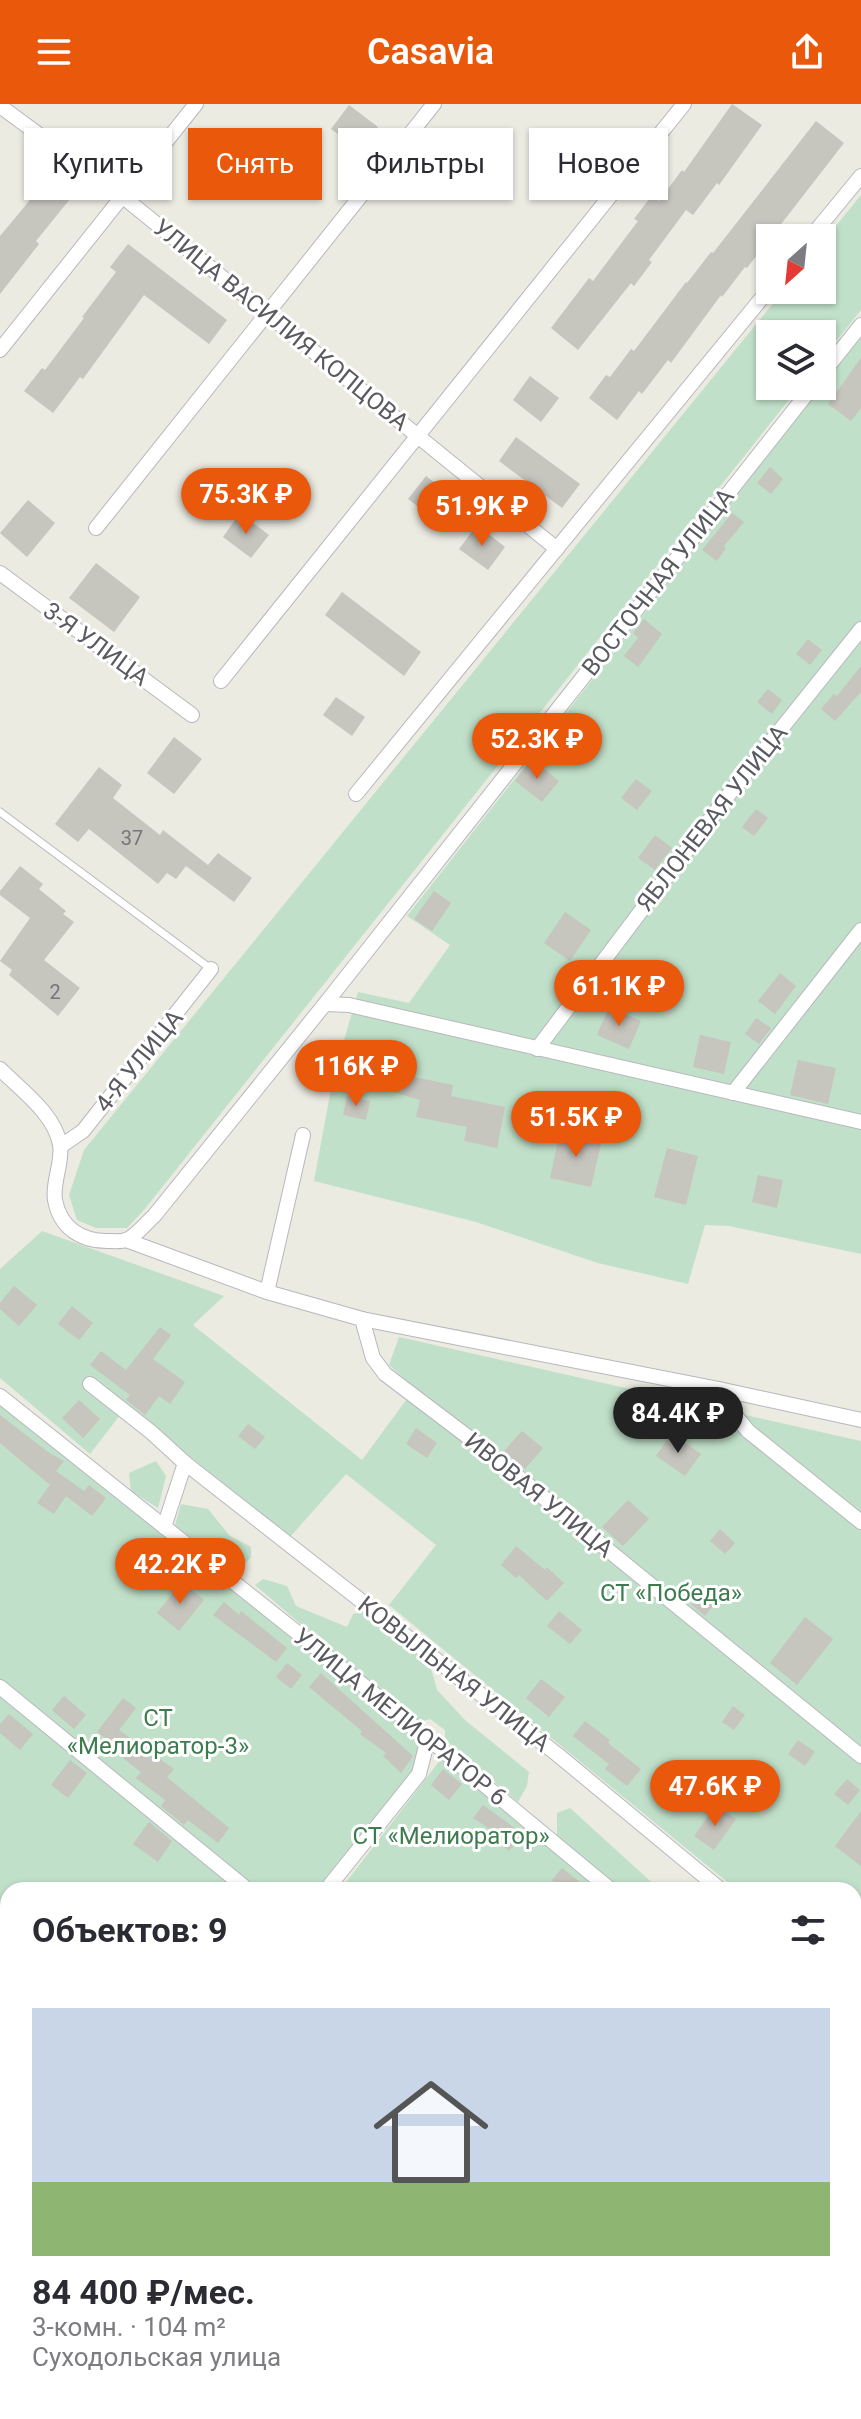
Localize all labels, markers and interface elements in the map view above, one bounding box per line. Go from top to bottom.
icon: menu [32,30,76,74]
icon: share [785,30,829,74]
text: Casavia [367,31,494,73]
chip: Купить [24,128,172,200]
chip: Снять [188,128,322,200]
chip: Фильтры [338,128,513,200]
chip: Новое [529,128,668,200]
street label: УЛИЦА ВАСИЛИЯ КОПЦОВА [148,213,414,437]
north arrow [756,224,836,304]
map controls [756,224,836,400]
button: layers [756,320,836,400]
pin: 75.3K ₽ [172,468,320,536]
text: 75.3K ₽ [199,479,293,509]
pin: 51.9K ₽ [408,480,556,548]
street label: ВОСТОЧНАЯ УЛИЦА [576,483,740,681]
text: 51.9K ₽ [435,491,529,521]
street label: 3-Я УЛИЦА [38,596,154,692]
pin: 52.3K ₽ [463,713,611,781]
street label: ЯБЛОНЕВАЯ УЛИЦА [631,719,794,917]
text: 52.3K ₽ [490,724,584,754]
house number: 37 [121,826,143,850]
pin: 61.1K ₽ [545,960,693,1028]
text: 61.1K ₽ [572,971,666,1001]
house number: 2 [49,980,61,1004]
street label: 4-Я УЛИЦА [89,1004,189,1118]
pin: 116K ₽ [291,1040,421,1108]
text: 116K ₽ [313,1051,399,1081]
pin: 51.5K ₽ [502,1091,650,1159]
text: 51.5K ₽ [529,1102,623,1132]
pin: 84.4K ₽ [604,1387,752,1455]
text: 84.4K ₽ [631,1398,725,1428]
street label: ИВОВАЯ УЛИЦА [459,1427,619,1563]
pin: 42.2K ₽ [106,1538,254,1606]
text: 42.2K ₽ [133,1549,227,1579]
park label: СТ «Победа» [600,1579,742,1607]
street label: КОВЫЛЬНАЯ УЛИЦА [352,1590,556,1758]
street label: УЛИЦА МЕЛИОРАТОР 6 [288,1622,512,1812]
park label: СТ «Мелиоратор-3» [67,1704,249,1760]
pin: 47.6K ₽ [641,1760,789,1828]
text: 47.6K ₽ [668,1771,762,1801]
park label: СТ «Мелиоратор» [352,1822,550,1850]
icon: filters [786,1908,830,1952]
text: Объектов: 9 [32,1910,227,1950]
icon: home [359,2060,503,2204]
text: 84 400 ₽/мес. [32,2272,255,2312]
text: 3-комн. · 104 m² [32,2312,226,2342]
text: Суходольская улица [32,2342,281,2372]

